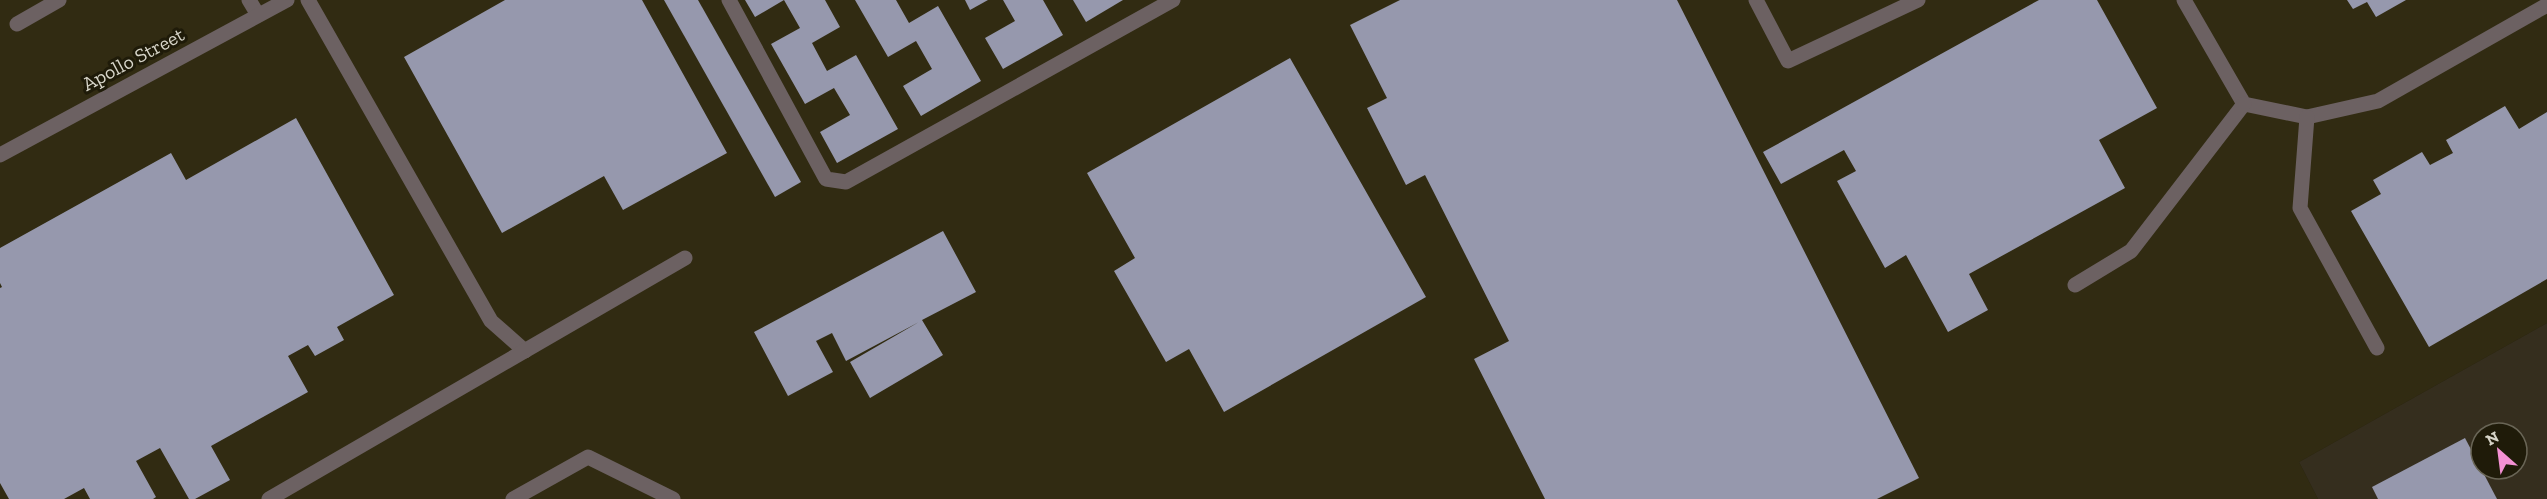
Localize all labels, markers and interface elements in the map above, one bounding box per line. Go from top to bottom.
street label: Apollo Street [78,22,189,96]
north arrow [2469,421,2529,481]
text: N [2482,427,2502,449]

